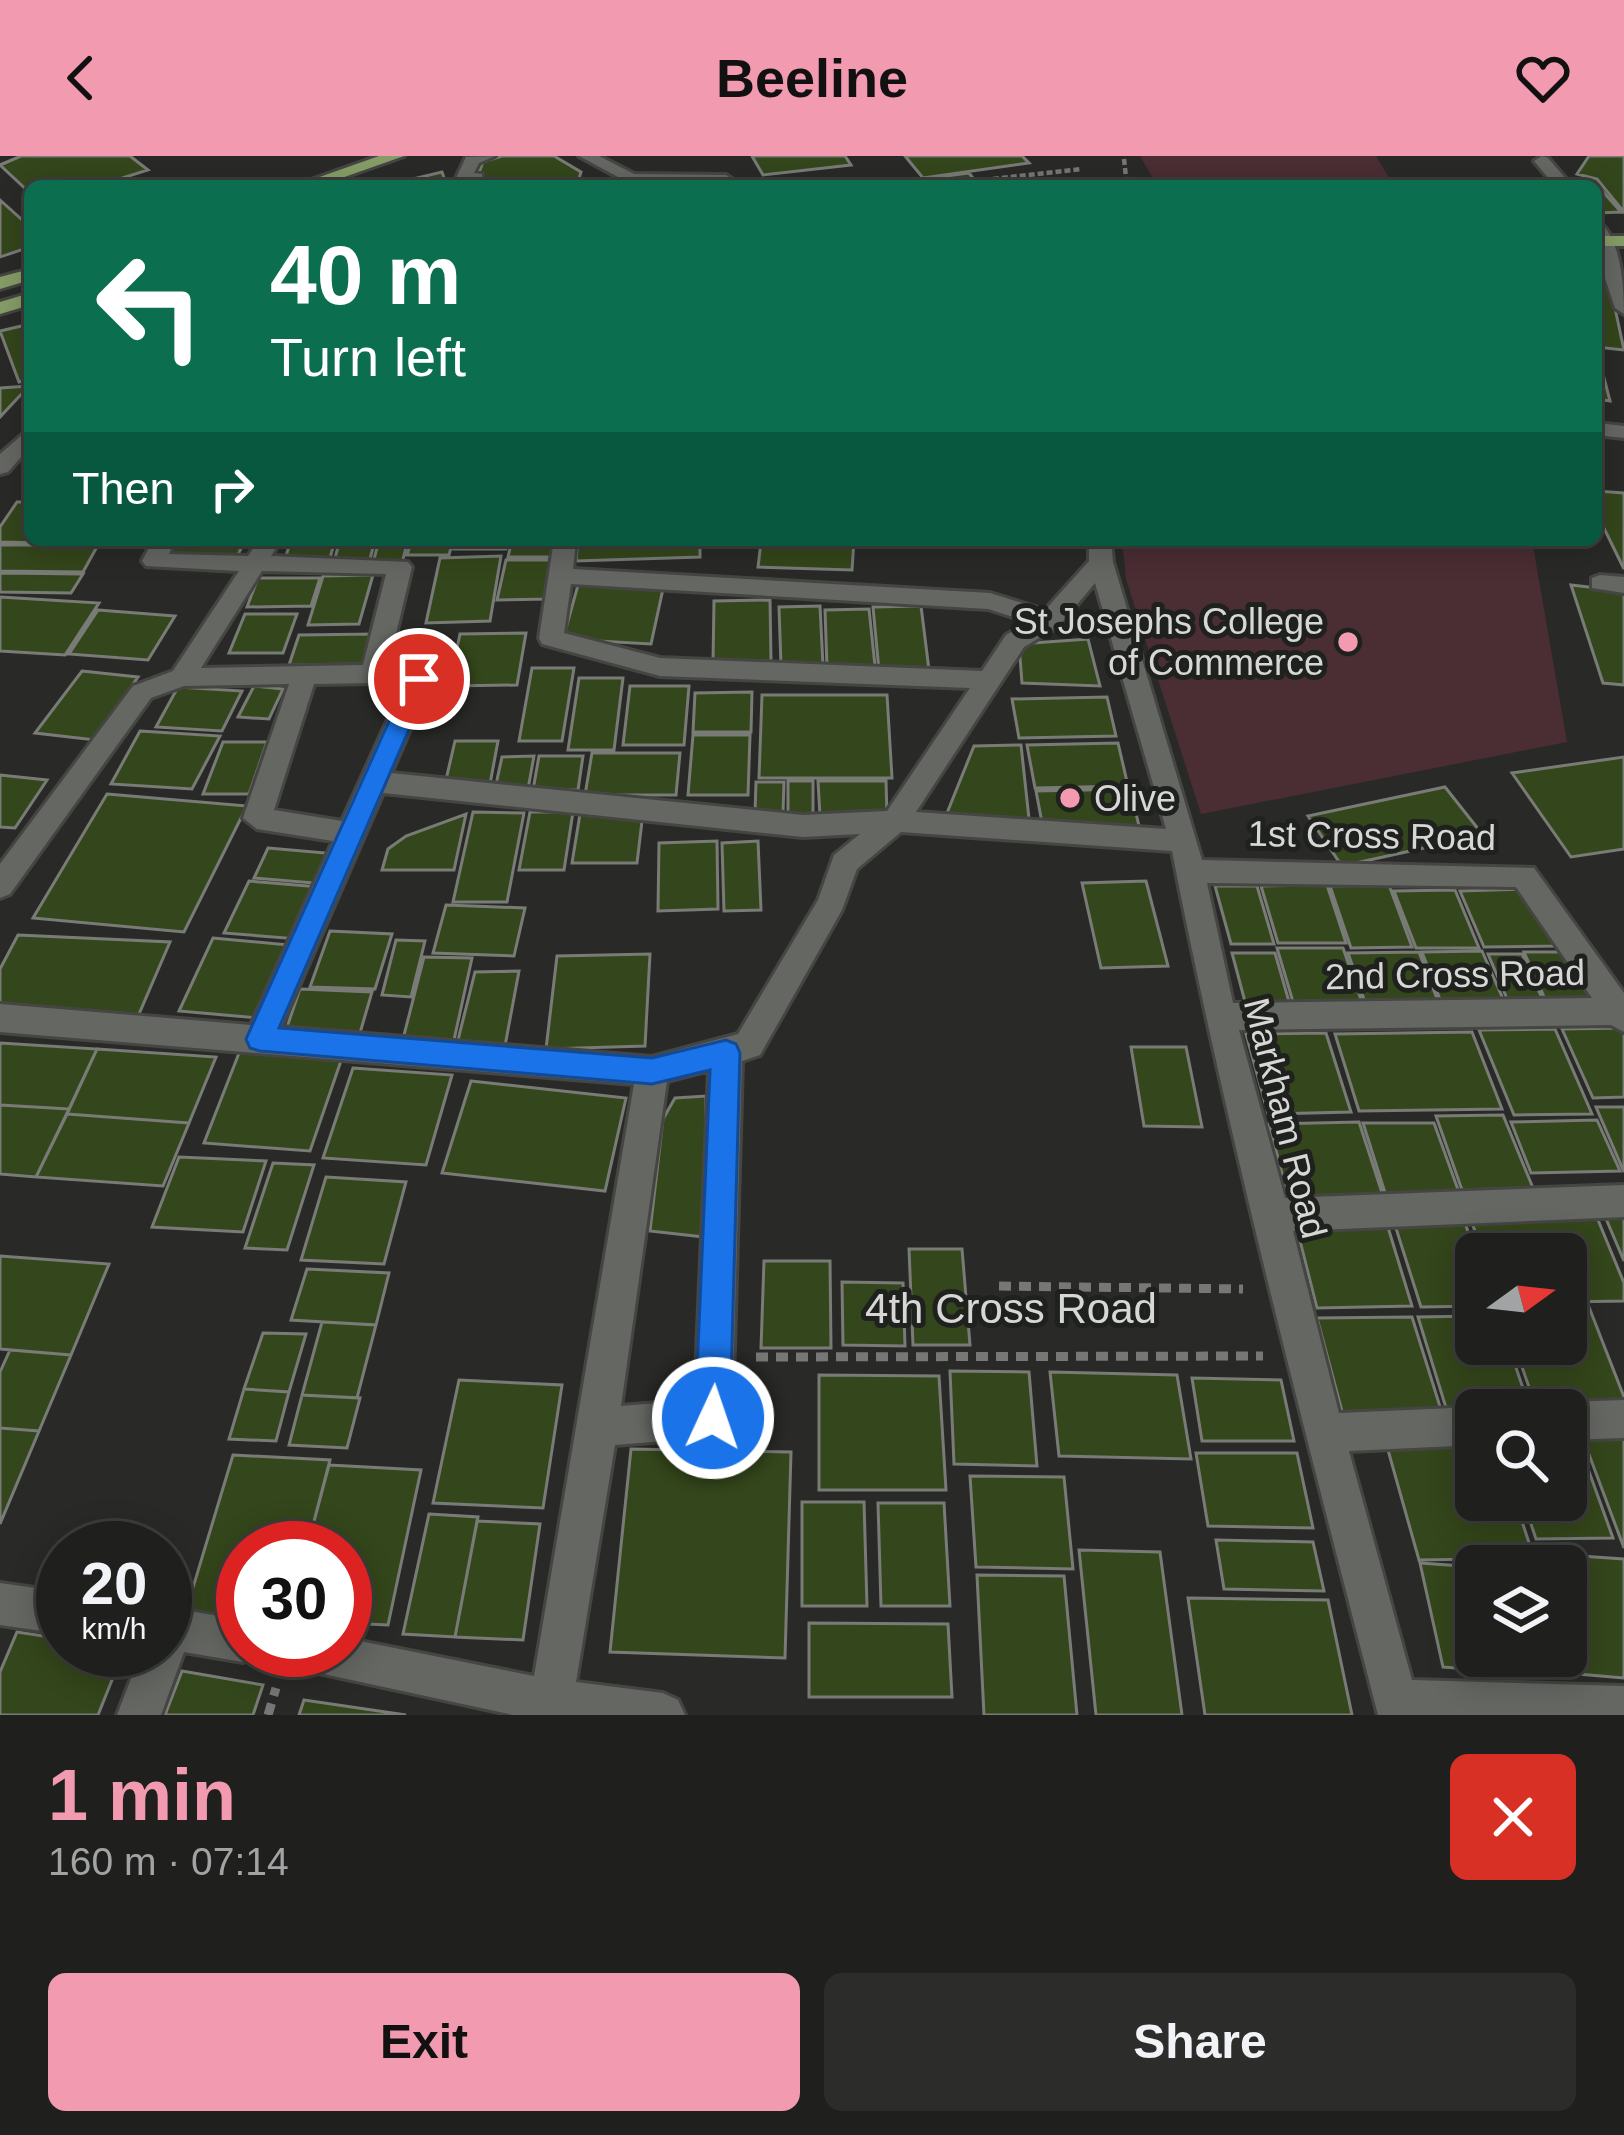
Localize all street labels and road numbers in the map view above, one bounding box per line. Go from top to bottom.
street label: 1st Cross Road [1248,813,1496,858]
street label: 2nd Cross Road [1325,952,1585,997]
street label: Markham Road [1236,994,1335,1242]
street label: 4th Cross Road [865,1285,1157,1332]

